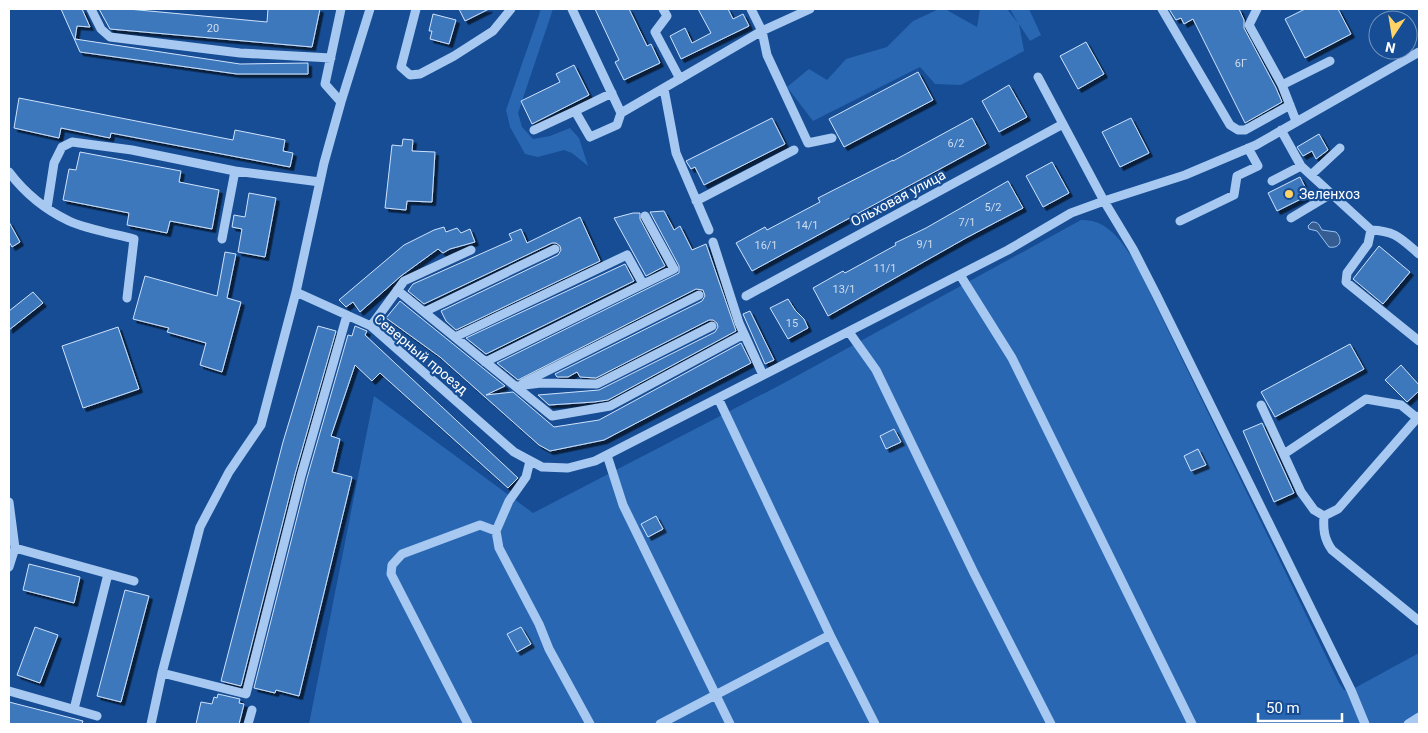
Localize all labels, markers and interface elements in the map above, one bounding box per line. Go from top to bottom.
north arrow [1368,10,1418,60]
house number: 20 [207,22,219,35]
text: N [1384,39,1397,57]
house number: 6Г [1235,57,1247,70]
house number: 6/2 [948,137,964,150]
street label: Ольховая улица [848,166,948,230]
place label: Зеленхоз [1299,186,1360,202]
marker: Зеленхоз [1283,188,1295,200]
house number: 5/2 [985,201,1001,214]
house number: 7/1 [959,216,975,229]
house number: 14/1 [795,219,819,232]
house number: 9/1 [917,238,933,251]
house number: 16/1 [754,239,778,252]
house number: 11/1 [873,262,897,275]
house number: 13/1 [832,283,856,296]
street label: Северный проезд [371,310,471,398]
house number: 15 [786,317,798,330]
scale bar [1258,690,1342,722]
text: 50 m [1266,699,1300,717]

